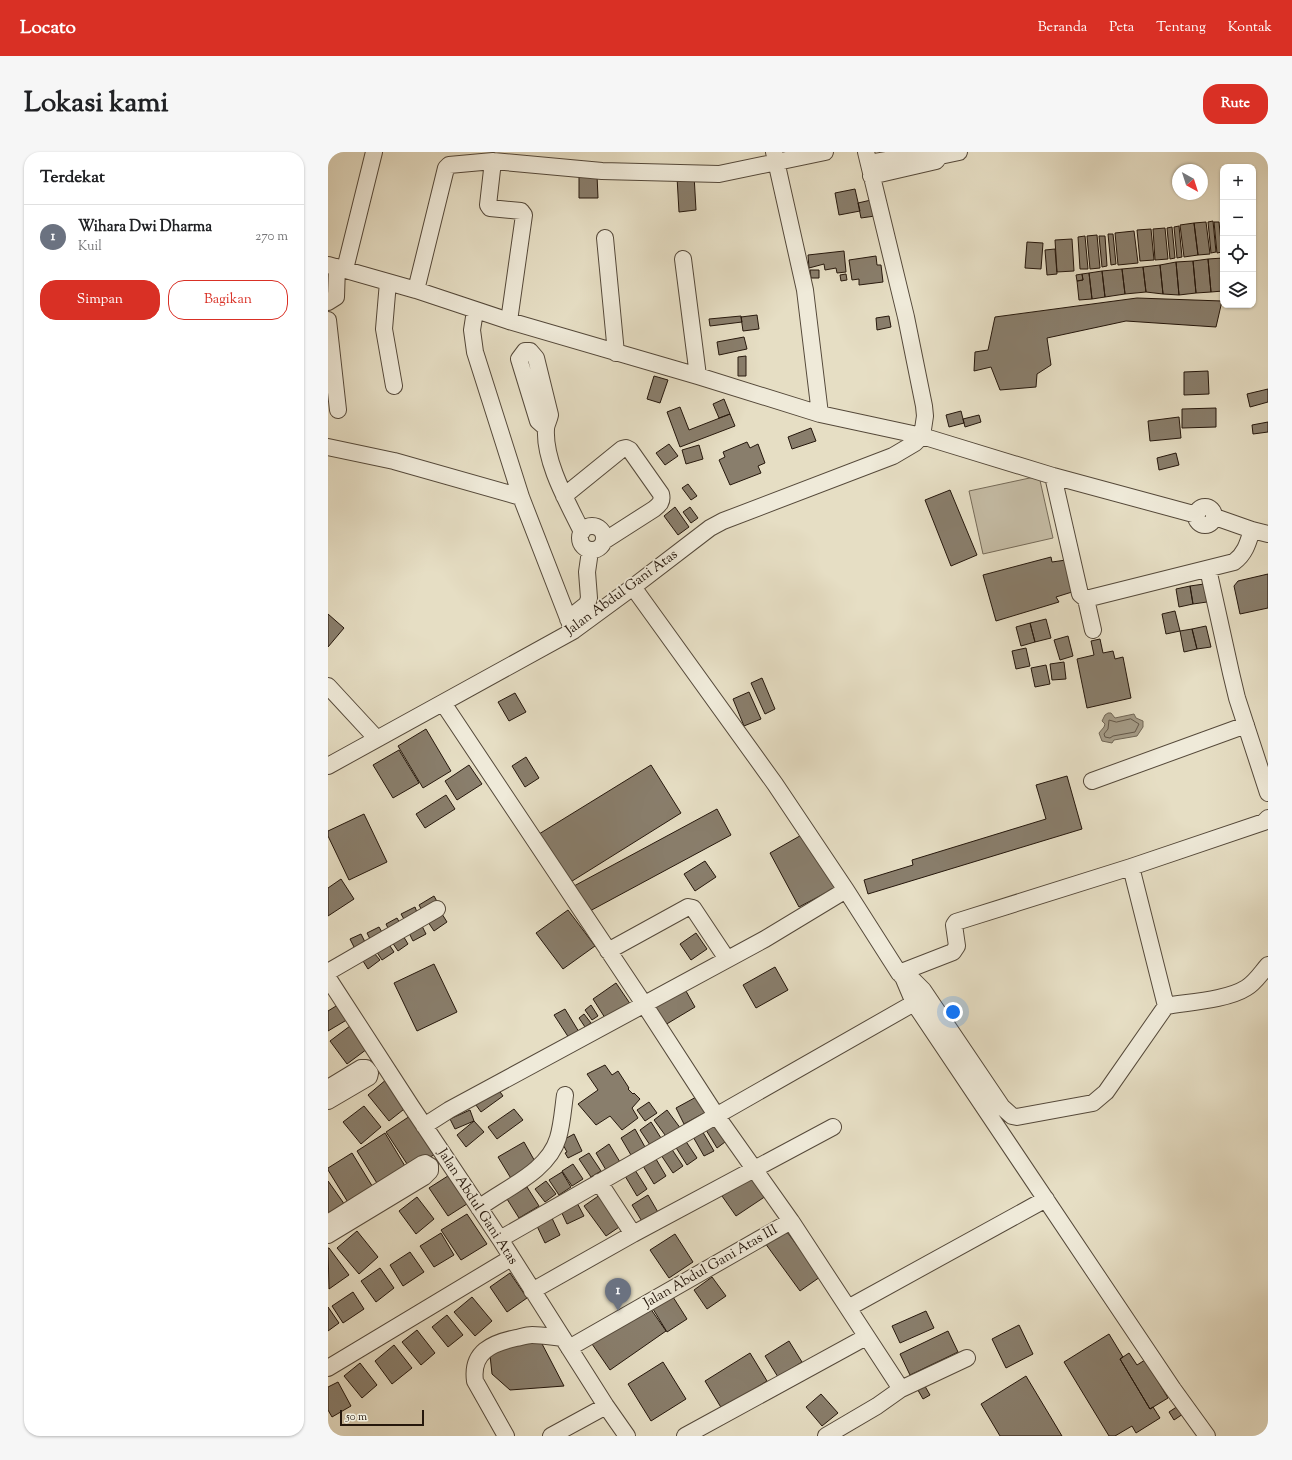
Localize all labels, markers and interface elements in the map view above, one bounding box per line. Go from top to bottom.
text: Locato [20,15,76,42]
text: Beranda [1038,18,1087,38]
text: Peta [1109,18,1134,38]
text: Tentang [1156,18,1206,38]
text: Kontak [1228,18,1272,38]
text: Lokasi kami [24,84,168,124]
button: Rute [1203,84,1268,124]
north arrow [1172,164,1208,200]
map controls [1220,164,1256,308]
button: + [1220,164,1256,200]
text: Terdekat [40,166,105,190]
button: − [1220,200,1256,236]
text: Wihara Dwi Dharma [78,217,212,238]
text: 1 [51,228,55,246]
text: 270 m [255,228,288,246]
button: locate [1220,236,1256,272]
text: Kuil [78,238,102,256]
button: layers [1220,272,1256,308]
button: Simpan [40,280,160,320]
button: Bagikan [168,280,288,320]
street label: Jalan Abdul Gani Atas [561,545,682,641]
your location [943,1002,963,1022]
street label: Jalan Abdul Gani Atas [431,1144,522,1269]
street label: Jalan Abdul Gani Atas III [639,1220,782,1314]
pin: 1 [605,1278,631,1311]
scale bar [340,1408,424,1427]
text: 50 m [346,1409,367,1425]

